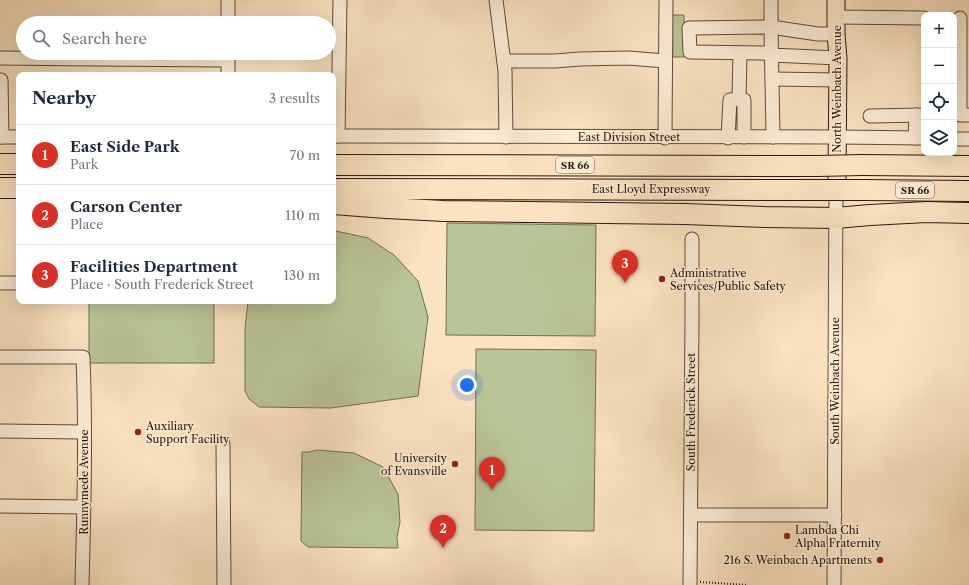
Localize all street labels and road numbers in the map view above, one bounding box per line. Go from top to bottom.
street label: North Weinbach Avenue [830,25,844,153]
street label: East Division Street [578,130,680,144]
road number: SR 66 [556,157,594,173]
street label: East Lloyd Expressway [592,182,711,196]
road number: SR 66 [896,182,934,198]
street label: South Weinbach Avenue [828,317,842,445]
street label: South Frederick Street [684,353,698,471]
street label: Runnymede Avenue [77,429,91,535]

